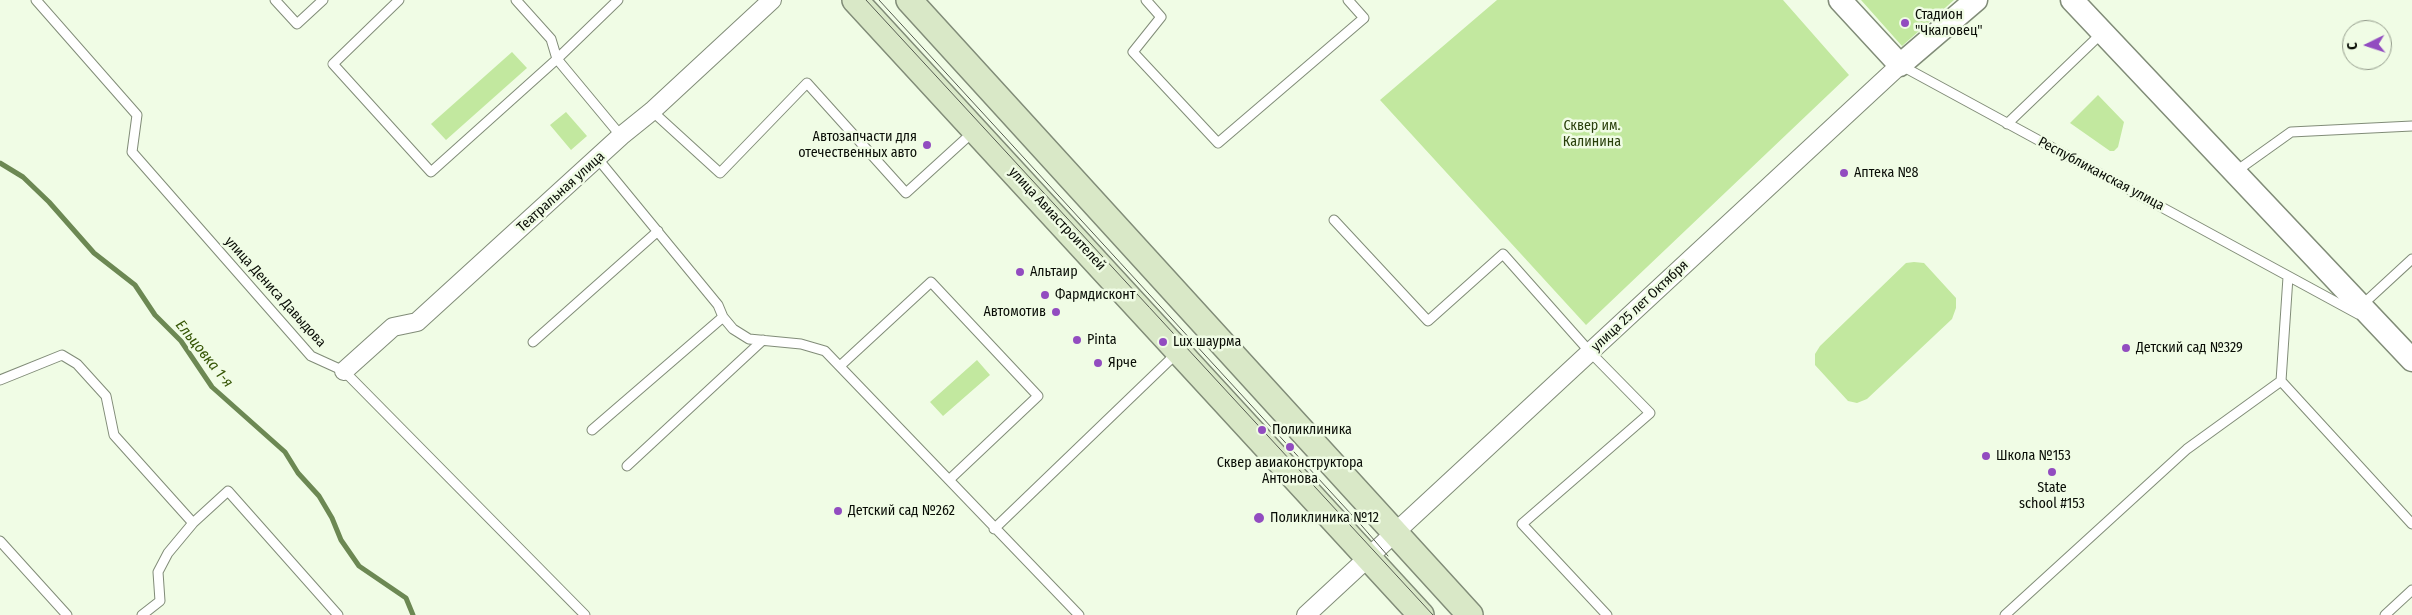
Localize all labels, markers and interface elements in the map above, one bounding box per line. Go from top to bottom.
place label: Стадион "Чкаловец" [1915,7,1982,40]
marker: Стадион "Чкаловец" [1899,17,1911,29]
north arrow [2342,20,2392,70]
text: С [2344,42,2361,50]
park label: Сквер им. Калинина [1563,118,1621,150]
place label: Автозапчасти для отечественных авто [798,129,917,162]
street label: Республиканская улица [2035,134,2167,214]
marker: Автозапчасти для отечественных авто [921,139,933,151]
street label: Театральная улица [514,148,608,236]
street label: улица Авиастроителей [1005,164,1109,274]
place label: Аптека №8 [1854,165,1919,181]
marker: Аптека №8 [1838,167,1850,179]
street label: улица Дениса Давыдова [221,233,329,351]
street label: улица 25 лет Октября [1588,257,1692,355]
place label: Альтаир [1030,264,1078,280]
marker: Альтаир [1014,266,1026,278]
place label: Фармдисконт [1055,287,1136,303]
marker: Фармдисконт [1039,289,1051,301]
place label: Автомотив [983,304,1046,320]
marker: Автомотив [1050,306,1062,318]
water label: Ельцовка 1-я [171,317,237,391]
place label: Pinta [1087,332,1117,348]
marker: Pinta [1071,334,1083,346]
place label: Lux шаурма [1173,334,1241,350]
marker: Lux шаурма [1157,336,1169,348]
place label: Детский сад №329 [2136,340,2243,356]
marker: Детский сад №329 [2120,342,2132,354]
place label: Ярче [1108,355,1137,371]
marker: Ярче [1092,357,1104,369]
place label: Поликлиника [1272,422,1352,438]
marker: Поликлиника [1256,424,1268,436]
marker: Сквер авиаконструктора Антонова [1284,441,1296,453]
place label: Школа №153 [1996,448,2071,464]
marker: Школа №153 [1980,450,1992,462]
place label: Сквер авиаконструктора Антонова [1217,455,1363,488]
marker: State school #153 [2046,466,2058,478]
place label: State school #153 [2019,480,2085,512]
place label: Детский сад №262 [848,503,955,519]
marker: Детский сад №262 [832,505,844,517]
place label: Поликлиника №12 [1270,510,1379,526]
marker: Поликлиника №12 [1252,511,1266,525]

